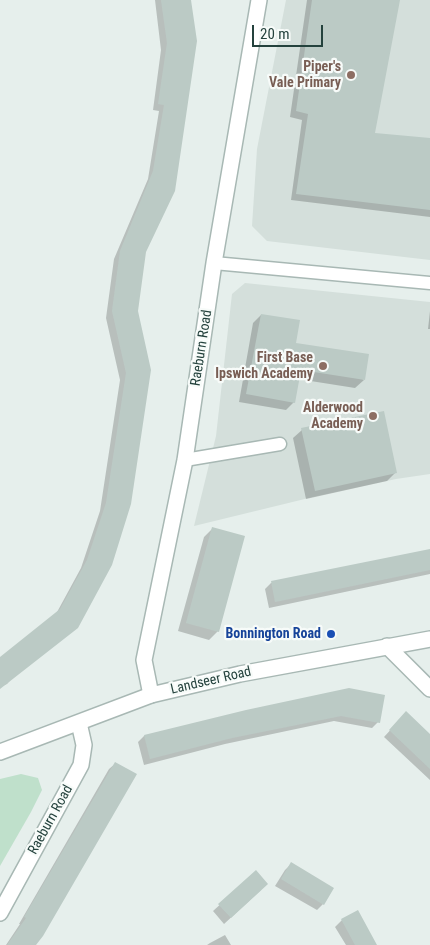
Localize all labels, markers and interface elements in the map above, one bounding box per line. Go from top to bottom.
scale bar [255,15,326,47]
text: 20 m [260,25,290,43]
place label: Piper's Vale Primary [269,59,341,92]
marker: Piper's Vale Primary [345,69,357,81]
street label: Raeburn Road [188,309,216,387]
place label: First Base Ipswich Academy [215,350,313,382]
marker: First Base Ipswich Academy [317,360,329,372]
place label: Alderwood Academy [303,400,363,432]
marker: Alderwood Academy [367,410,379,422]
place label: Bonnington Road [226,626,321,642]
marker: Bonnington Road [325,628,337,640]
street label: Landseer Road [169,664,253,698]
street label: Raeburn Road [25,782,77,858]

